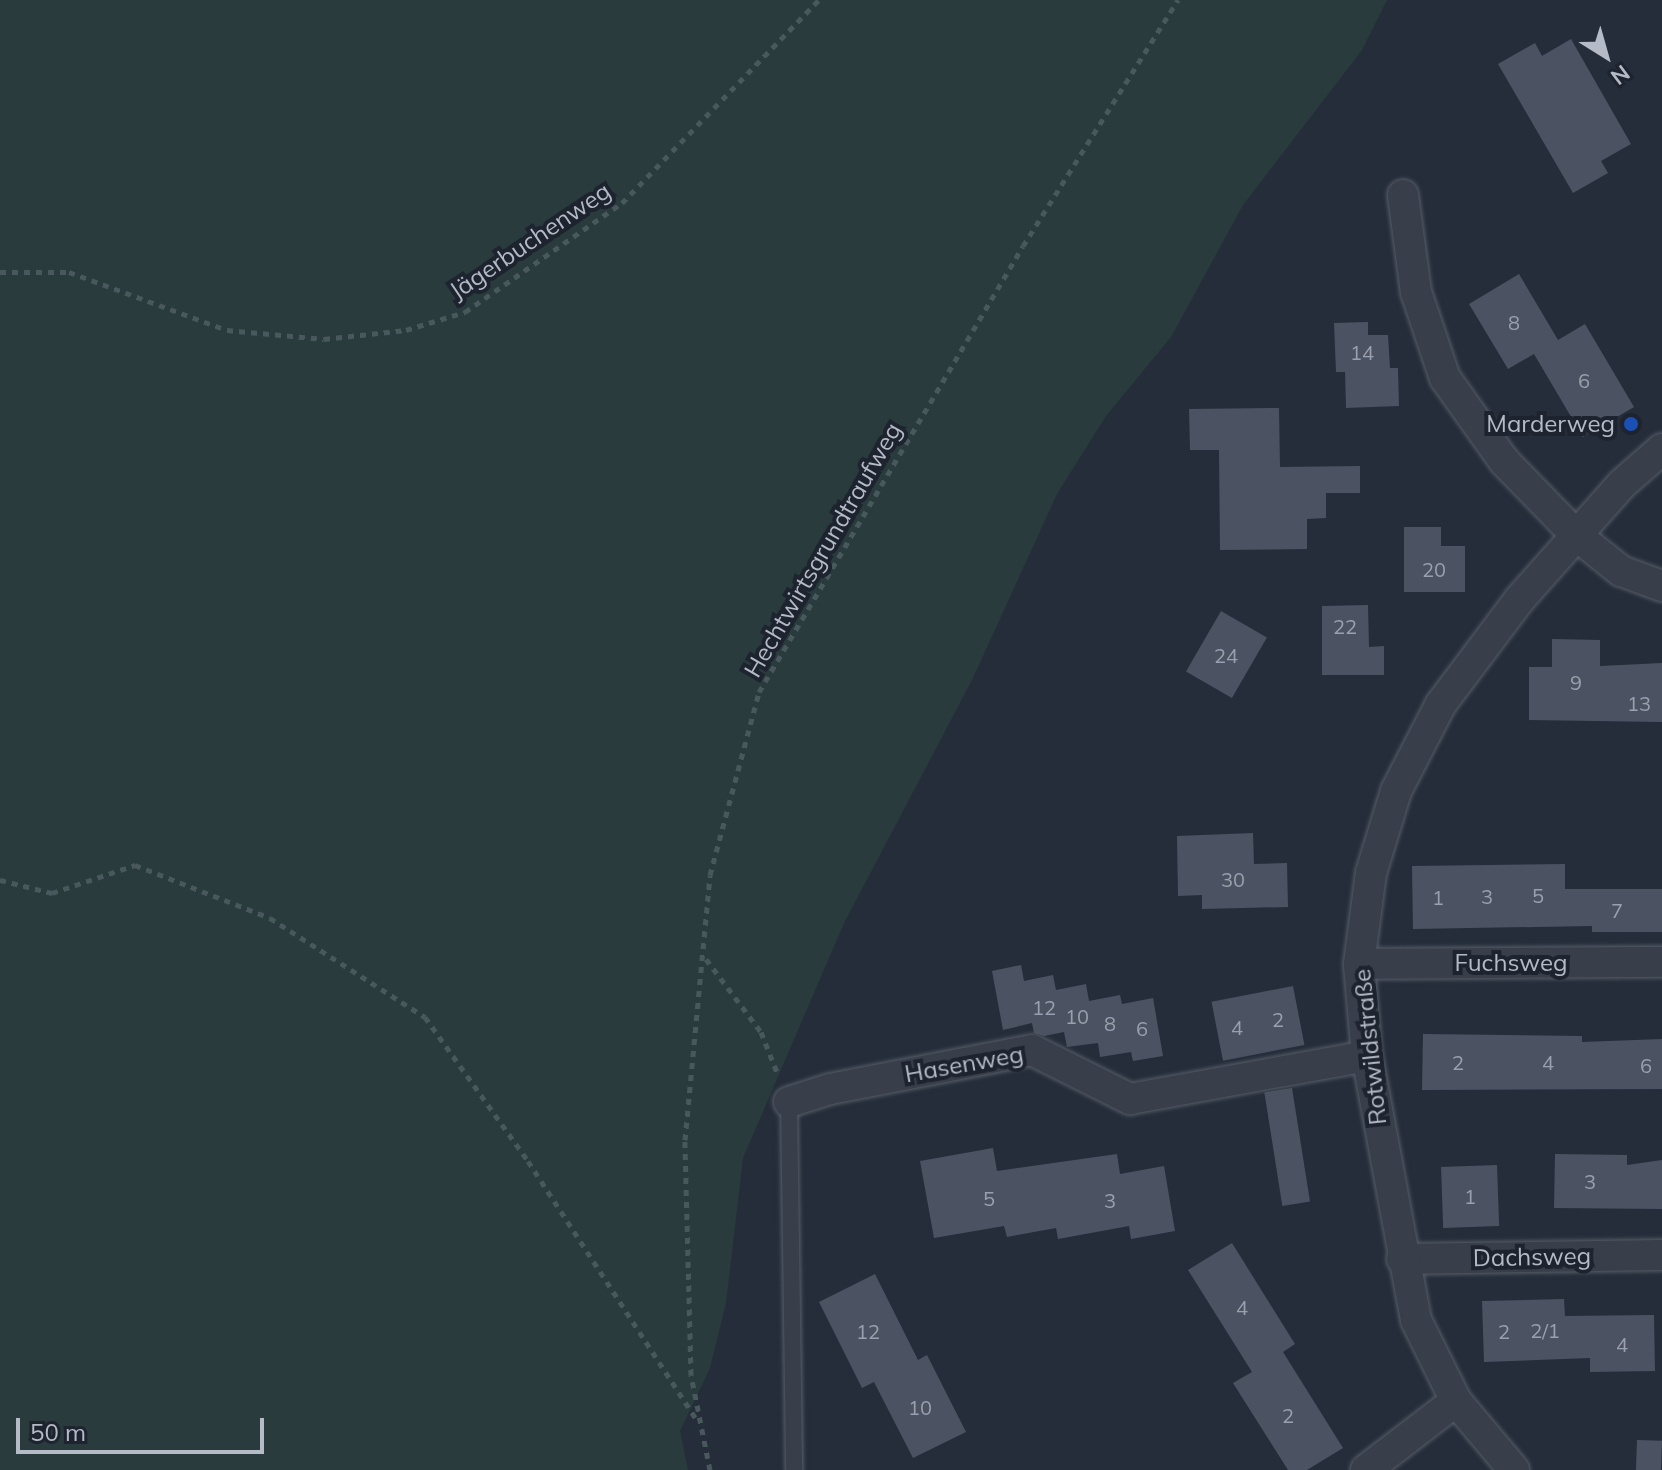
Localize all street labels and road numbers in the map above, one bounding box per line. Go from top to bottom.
street label: Jägerbuchenweg [444,177,616,305]
street label: Hechtwirtsgrundtraufweg [738,418,908,682]
street label: Fuchsweg [1455,949,1567,977]
street label: Rotwildstraße [1347,968,1393,1126]
street label: Hasenweg [902,1039,1026,1089]
street label: Dachsweg [1473,1242,1591,1272]

